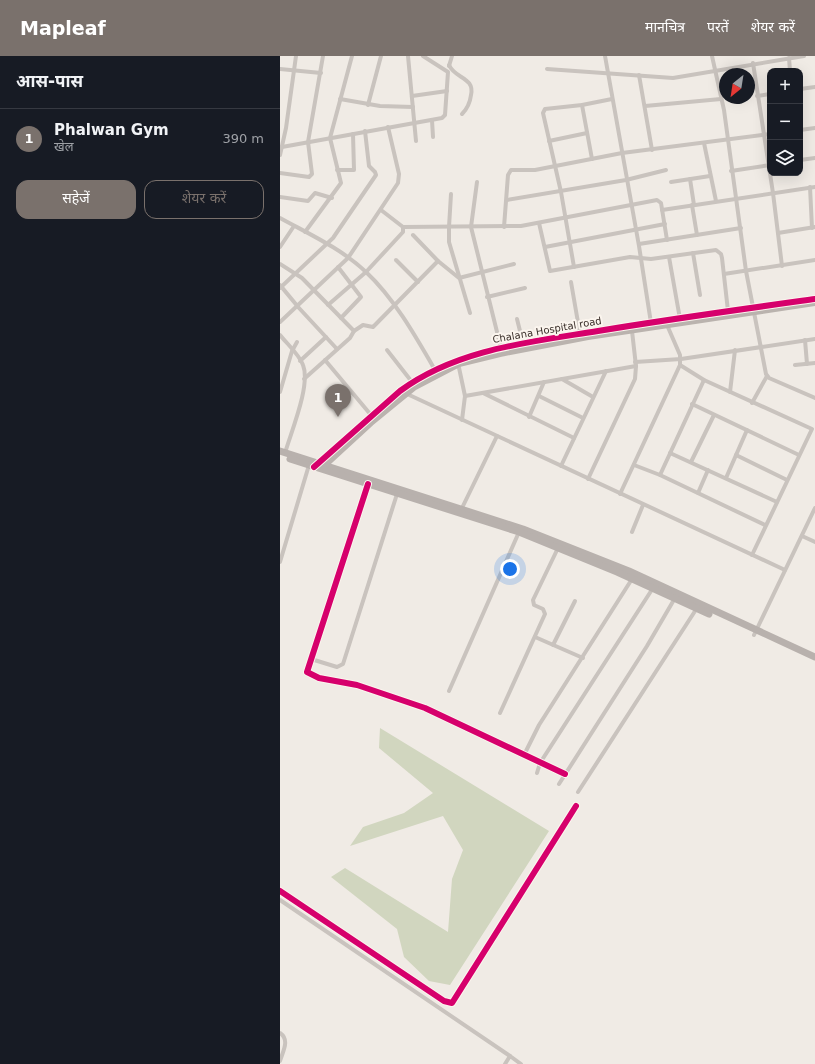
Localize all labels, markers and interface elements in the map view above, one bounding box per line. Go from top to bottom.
text: Mapleaf [20,17,106,39]
text: मानचित्र [645,19,685,35]
text: परतें [707,19,729,35]
text: शेयर करें [751,19,795,35]
north arrow [719,68,755,104]
map controls [767,68,803,176]
button: + [767,68,803,104]
text: आस-पास [16,71,83,91]
button: − [767,104,803,140]
text: Phalwan Gym [54,121,169,139]
text: 1 [24,131,34,146]
text: 390 m [222,131,264,146]
text: खेल [54,139,73,154]
button: layers [767,140,803,176]
button: सहेजें [16,180,136,219]
button: शेयर करें [144,180,264,219]
street label: Chalana Hospital road [492,315,602,345]
pin: 1 [325,384,351,417]
your location [500,559,520,579]

